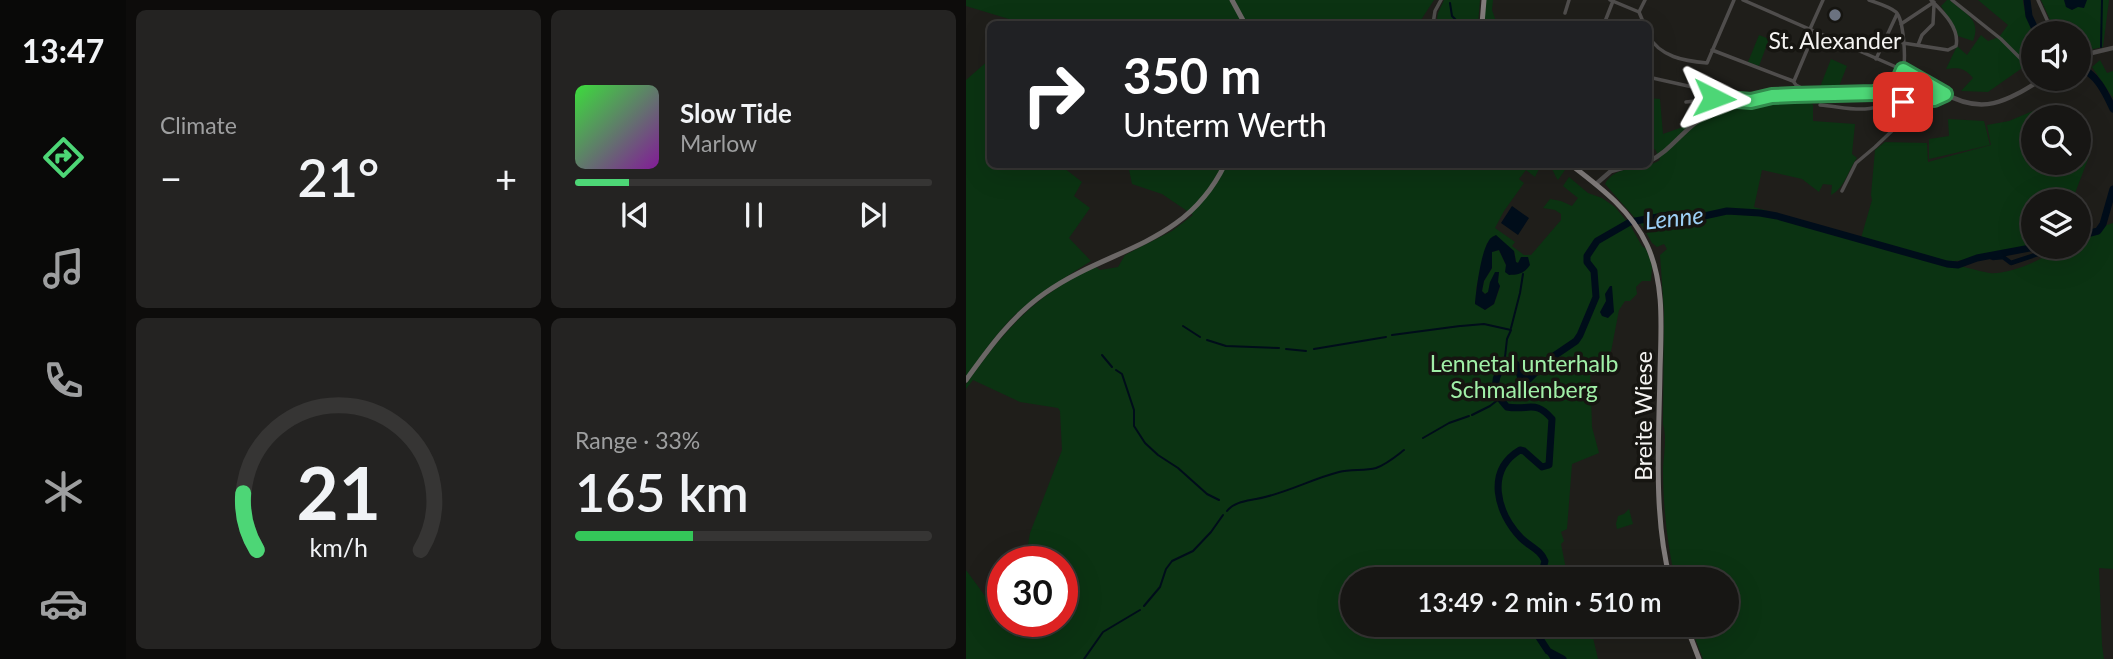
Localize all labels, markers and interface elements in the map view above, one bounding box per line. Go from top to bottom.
marker: St. Alexander [1827,7,1843,23]
map controls [2021,21,2091,259]
button: sound [2021,21,2091,91]
place label: St. Alexander [1769,26,1902,54]
text: 13:47 [22,31,104,70]
text: 350 m [1123,46,1261,104]
icon: right [1008,49,1099,140]
position arrow [1677,61,1751,135]
pin [1873,72,1933,132]
icon: arrive [1884,83,1922,121]
text: Slow Tide [680,97,792,129]
text: Unterm Werth [1123,105,1327,144]
button: search [2021,105,2091,175]
text: Climate [160,111,237,139]
text: Marlow [680,129,757,157]
icon: directions [39,133,88,182]
text: 21° [298,146,379,208]
text: − [160,155,182,201]
text: + [495,155,517,201]
button: layers [2021,189,2091,259]
icon: previous [616,196,654,234]
icon: pause [735,196,773,234]
icon: next [854,196,892,234]
water label: Lenne [1643,199,1705,235]
icon: music [39,244,88,293]
park label: Lennetal unterhalb Schmallenberg [1430,349,1618,403]
street label: Breite Wiese [1629,351,1657,481]
icon: phone [39,356,88,405]
text: Range · 33% [575,426,700,454]
text: 21 [296,448,381,536]
text: 165 km [575,461,749,523]
icon: climate [39,467,88,516]
text: km/h [309,531,368,561]
speed limit sign: 30 [987,546,1078,637]
icon: car [39,579,88,628]
text: 13:49 · 2 min · 510 m [1417,586,1662,618]

